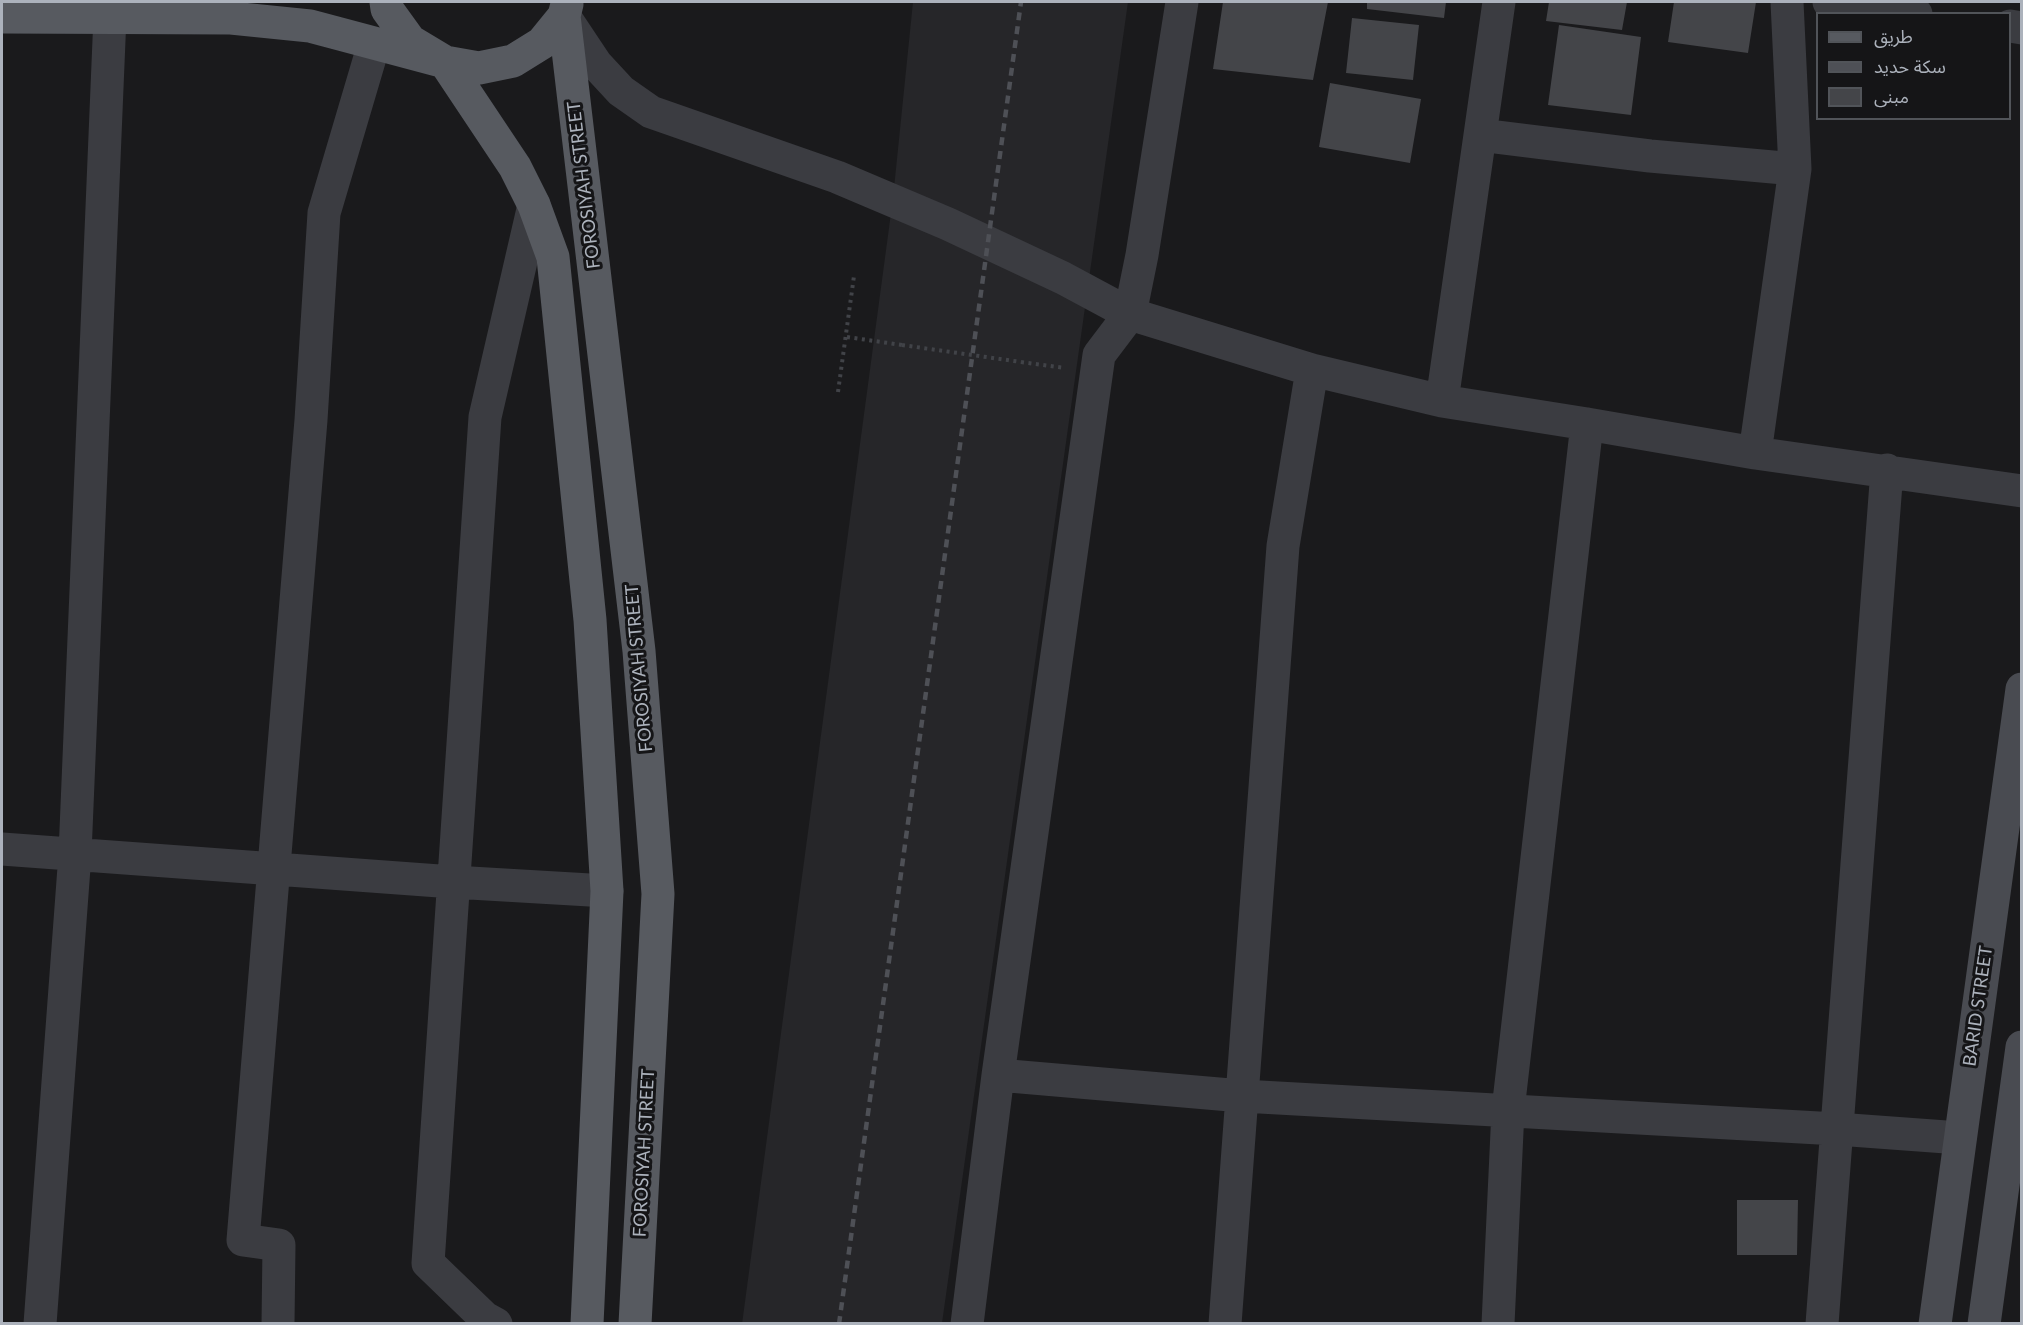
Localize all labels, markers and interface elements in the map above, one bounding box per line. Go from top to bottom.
legend [1816,12,2011,120]
text: طريق [1874,25,1913,47]
text: سكة حديد [1874,55,1946,77]
text: مبنى [1874,85,1909,107]
street label: FOROSIYAH STREET [563,100,605,270]
street label: FOROSIYAH STREET [621,583,657,753]
street label: BARID STREET [1959,944,1997,1068]
street label: FOROSIYAH STREET [629,1068,659,1238]

